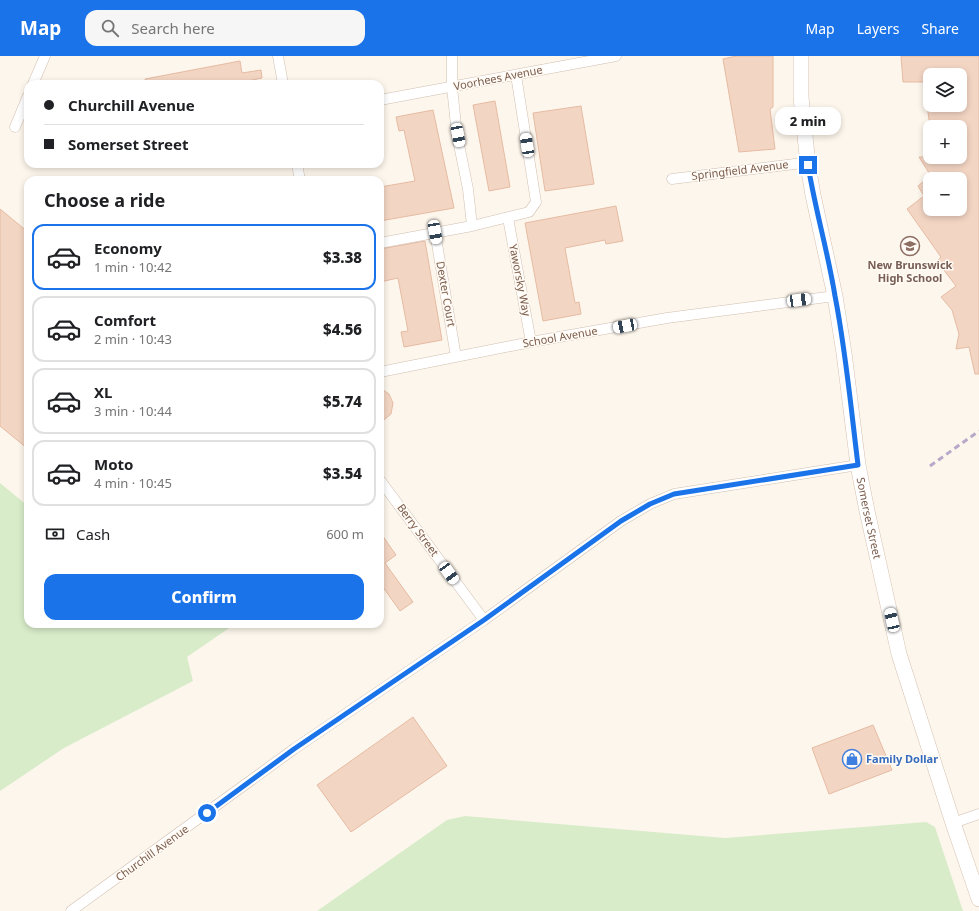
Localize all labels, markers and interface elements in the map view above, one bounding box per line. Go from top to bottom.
search box [85,10,365,46]
text: Map [20,15,61,41]
icon: search [99,17,121,39]
text: Search here [131,18,215,38]
text: Map [806,19,835,38]
text: Layers [857,19,899,38]
text: Share [921,19,959,38]
street label: Voorhees Avenue [452,62,544,93]
map controls [923,68,967,216]
button: layers [923,68,967,112]
text: Churchill Avenue [68,95,195,115]
callout: 2 min [775,107,841,135]
text: 2 min [790,112,826,130]
button: + [923,120,967,164]
car [450,122,466,148]
car [519,132,535,158]
text: Somerset Street [68,134,188,154]
street label: Springfield Avenue [691,156,789,183]
route end [799,156,817,174]
button: − [923,172,967,216]
text: Choose a ride [44,188,165,212]
car [427,219,443,245]
school or university icon: New Brunswick High School [899,235,921,257]
text: Economy [94,238,162,258]
icon: car [46,239,82,275]
street label: Yaworsky Way [506,243,535,318]
text: $3.38 [323,247,362,267]
place label: New Brunswick High School [868,257,953,285]
text: 1 min · 10:42 [94,258,172,276]
street label: Dexter Court [433,260,460,328]
car [786,292,812,308]
text: Comfort [94,310,156,330]
icon: car [46,311,82,347]
car [612,318,638,334]
text: $4.56 [323,319,362,339]
street label: School Avenue [521,323,599,350]
text: 2 min · 10:43 [94,330,172,348]
text: XL [94,382,112,402]
icon: car [46,383,82,419]
text: $5.74 [323,391,362,411]
text: 3 min · 10:44 [94,402,172,420]
text: Moto [94,454,133,474]
icon: car [46,455,82,491]
text: $3.54 [323,463,362,483]
text: 4 min · 10:45 [94,474,172,492]
street label: Somerset Street [854,476,885,560]
street label: Berry Street [394,500,443,559]
icon: cash [44,523,66,545]
text: Cash [76,524,110,544]
text: 600 m [326,525,364,543]
car [437,560,461,586]
button: Confirm [44,574,364,620]
car [883,607,901,633]
shop icon: Family Dollar [841,748,863,770]
place label: Family Dollar [866,751,938,766]
route start [198,804,216,822]
street label: Churchill Avenue [112,821,191,884]

